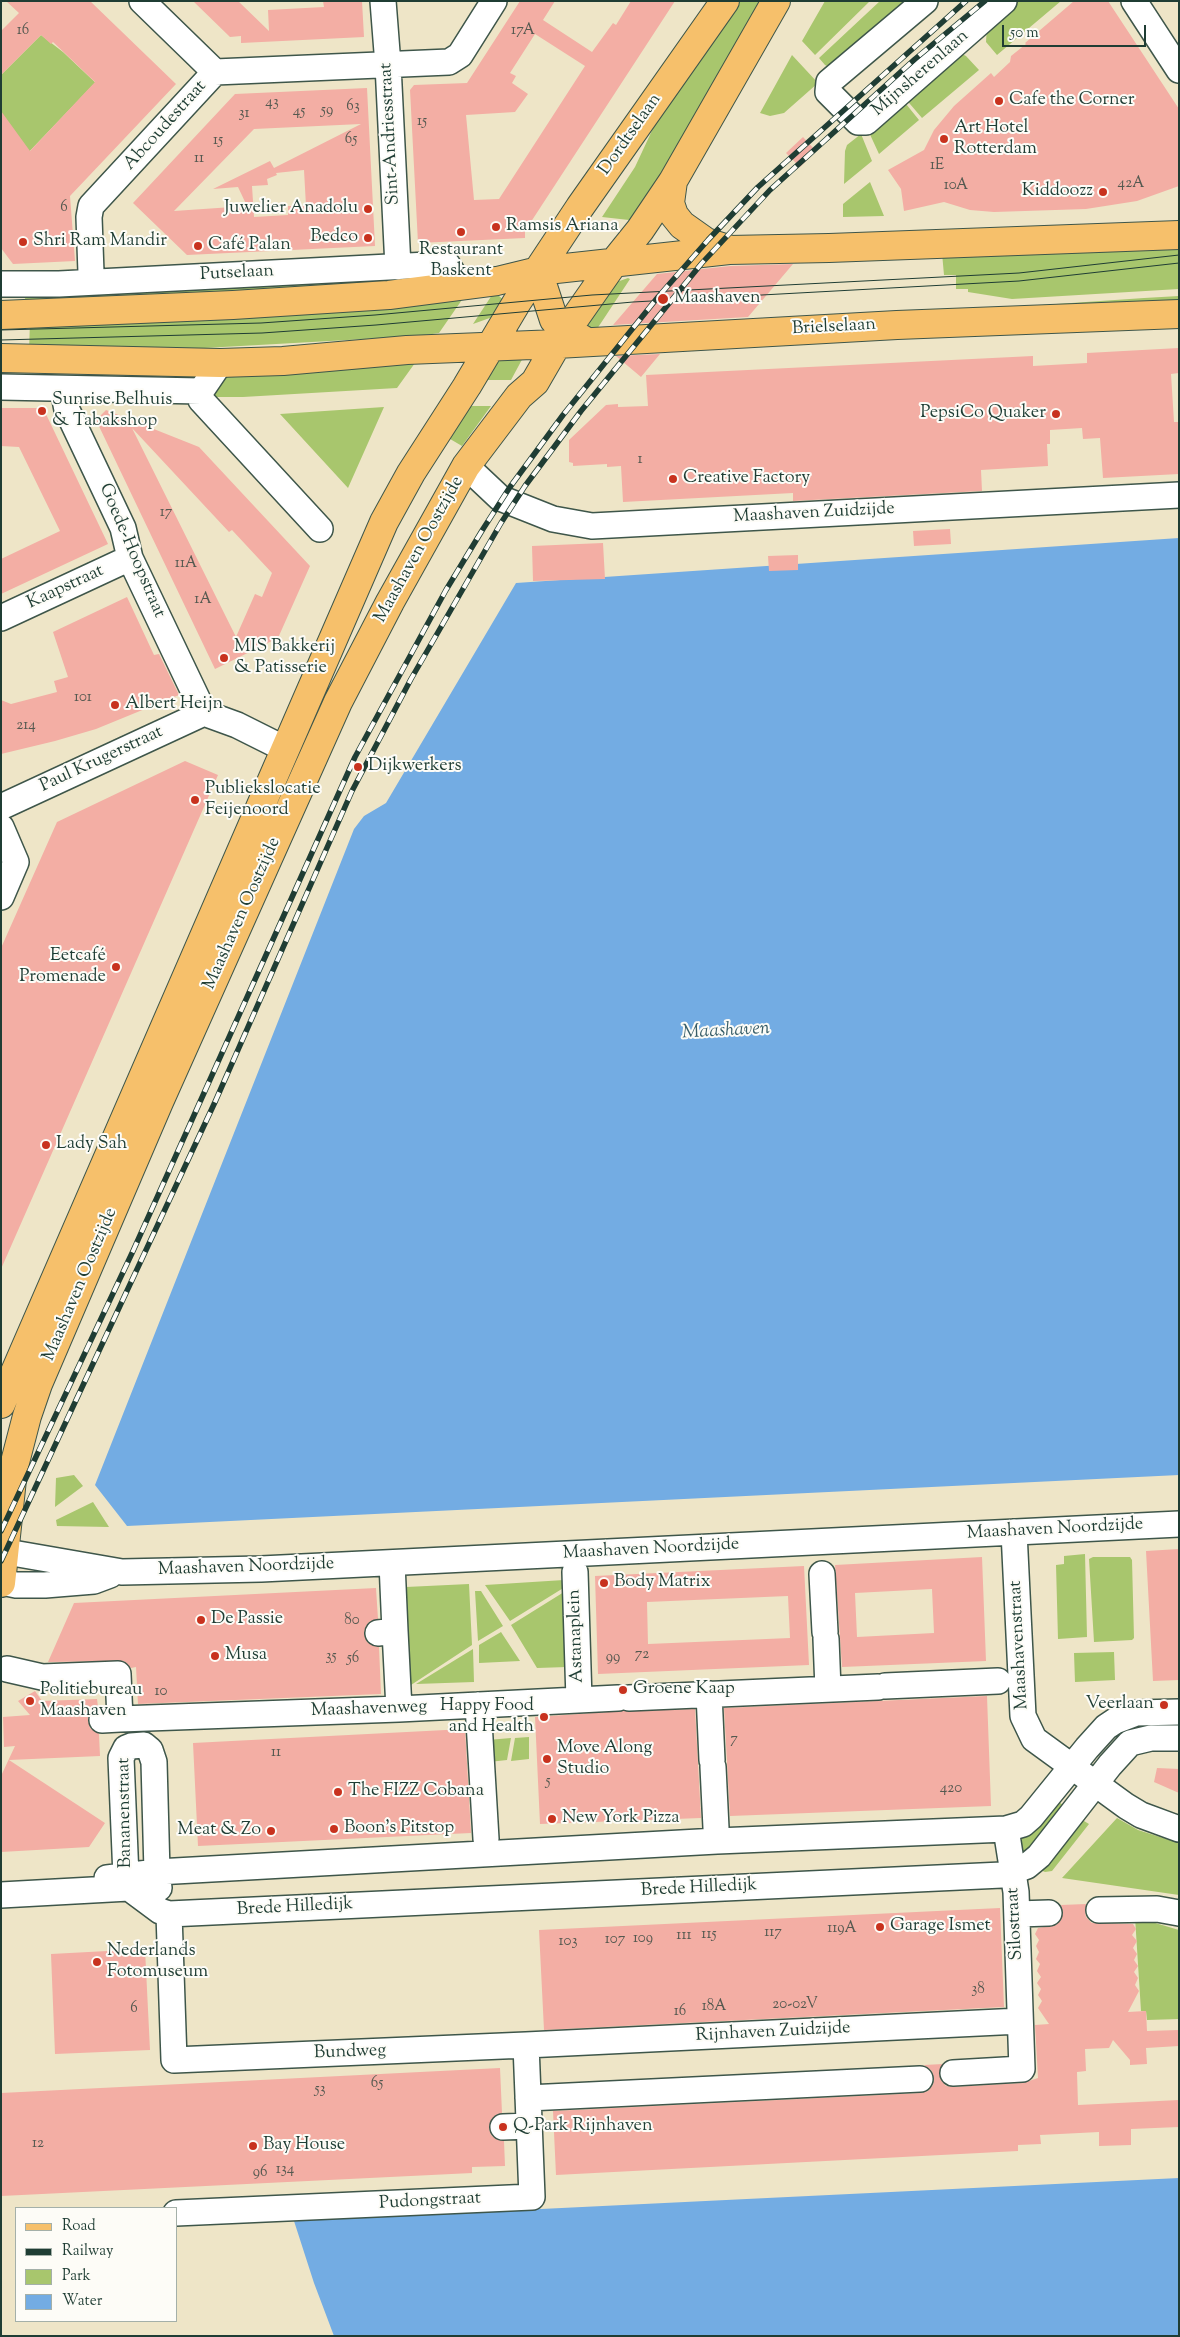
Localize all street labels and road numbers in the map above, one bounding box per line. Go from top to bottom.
street label: Mijnsherenlaan [868,26,974,122]
street label: Sint-Andriesstraat [376,62,406,206]
street label: Abcoudestraat [120,77,212,175]
street label: Dordtselaan [595,90,667,180]
street label: Putselaan [199,261,275,287]
street label: Brielselaan [791,315,877,341]
street label: Maashaven Oostzijde [371,473,469,627]
street label: Goede-Hoopstraat [93,481,169,621]
street label: Maashaven Zuidzijde [733,499,895,529]
street label: Kaapstraat [24,561,108,615]
street label: Paul Krugerstraat [37,722,167,798]
street label: Maashaven Oostzijde [200,835,286,993]
street label: Maashaven Oostzijde [39,1205,123,1365]
street label: Maashaven Noordzijde [966,1515,1144,1545]
street label: Maashaven Noordzijde [562,1535,740,1565]
street label: Maashaven Noordzijde [157,1554,335,1582]
street label: Maashavenstraat [1006,1580,1034,1710]
street label: Astanaplein [565,1589,589,1683]
street label: Maashavenweg [310,1697,428,1723]
street label: Bananenstraat [114,1758,138,1868]
street label: Brede Hilledijk [640,1875,758,1903]
street label: Silostraat [1003,1887,1029,1961]
street label: Brede Hilledijk [236,1894,354,1922]
street label: Rijnhaven Zuidzijde [695,2018,851,2048]
street label: Bundweg [314,2041,386,2065]
street label: Pudongstraat [379,2189,481,2215]

